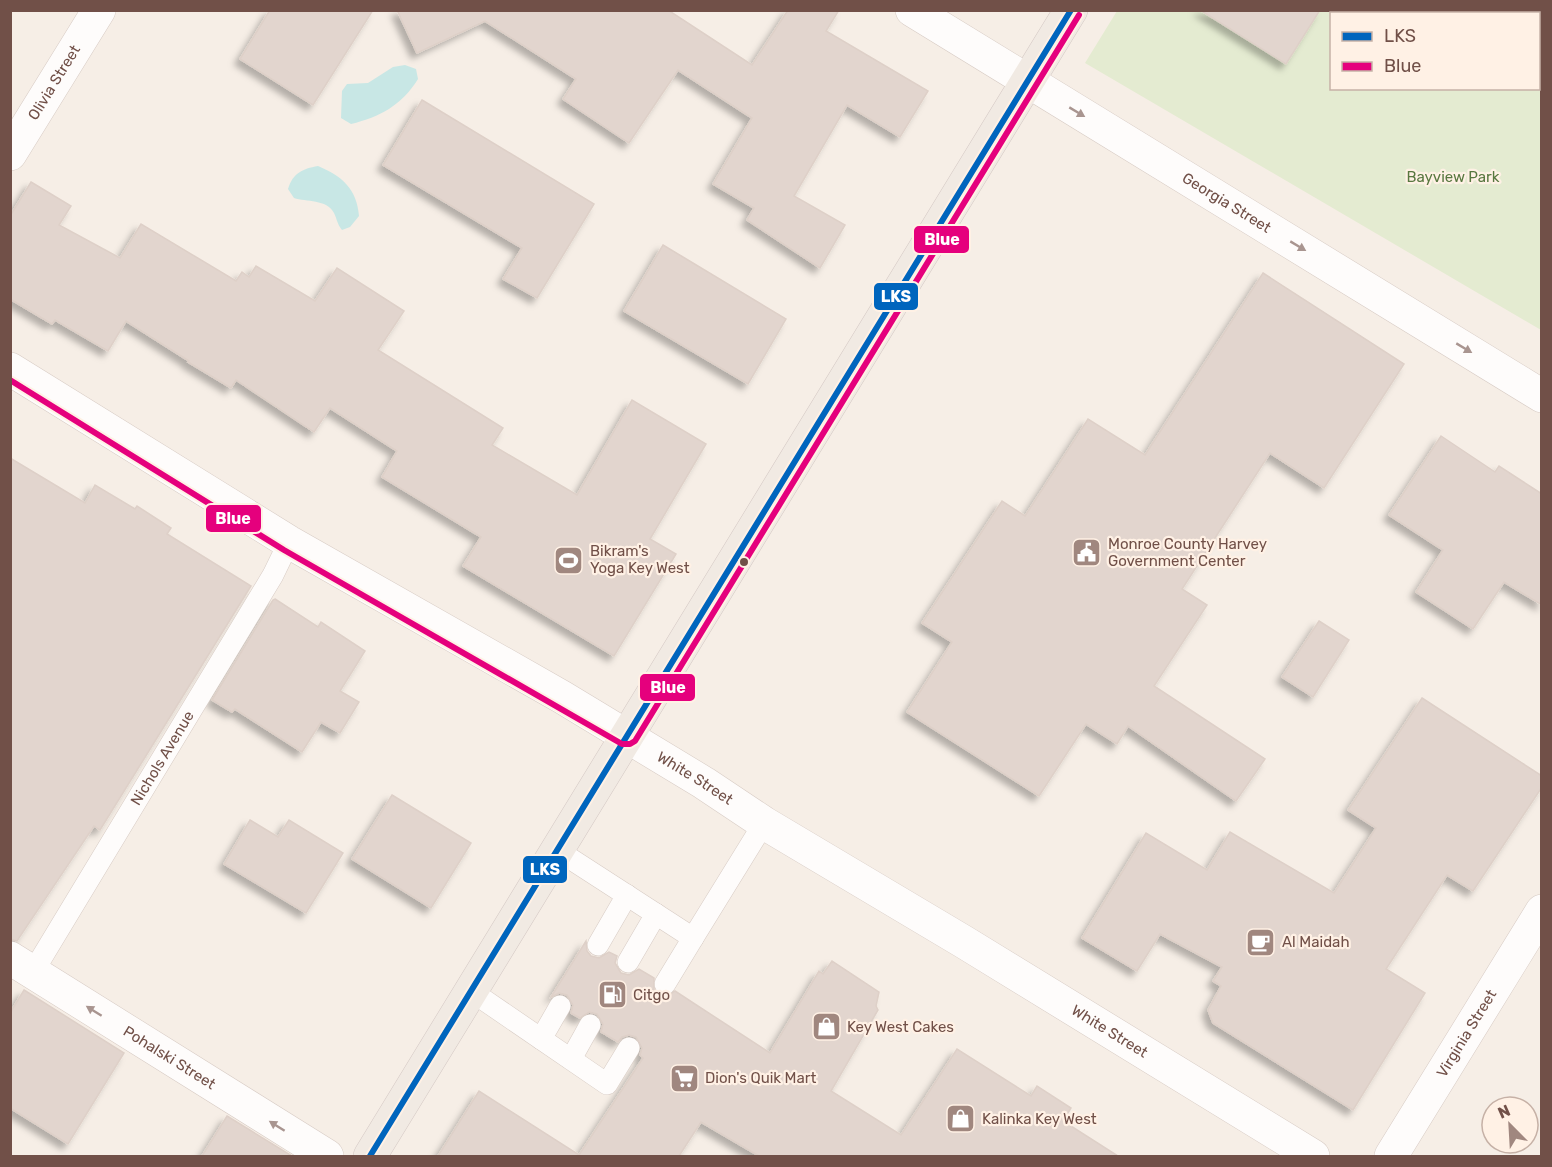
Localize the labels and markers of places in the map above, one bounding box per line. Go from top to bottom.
place label: Monroe County Harvey Government Center [1108,535,1267,570]
public building icon: Monroe County Harvey Government Center [1071,537,1103,569]
place label: Bikram's Yoga Key West [590,542,690,577]
sports icon: Bikram's Yoga Key West [553,544,585,576]
unlabelled marker [738,556,750,568]
cafe icon: Al Maidah [1245,926,1277,958]
place label: Al Maidah [1282,933,1350,951]
fuel station icon: Citgo [596,979,628,1011]
place label: Citgo [633,986,670,1004]
shop icon: Key West Cakes [810,1011,842,1043]
place label: Key West Cakes [847,1018,954,1036]
supermarket icon: Dion's Quik Mart [668,1062,700,1094]
place label: Dion's Quik Mart [705,1069,816,1087]
shop icon: Kalinka Key West [945,1103,977,1135]
place label: Kalinka Key West [982,1110,1097,1128]

